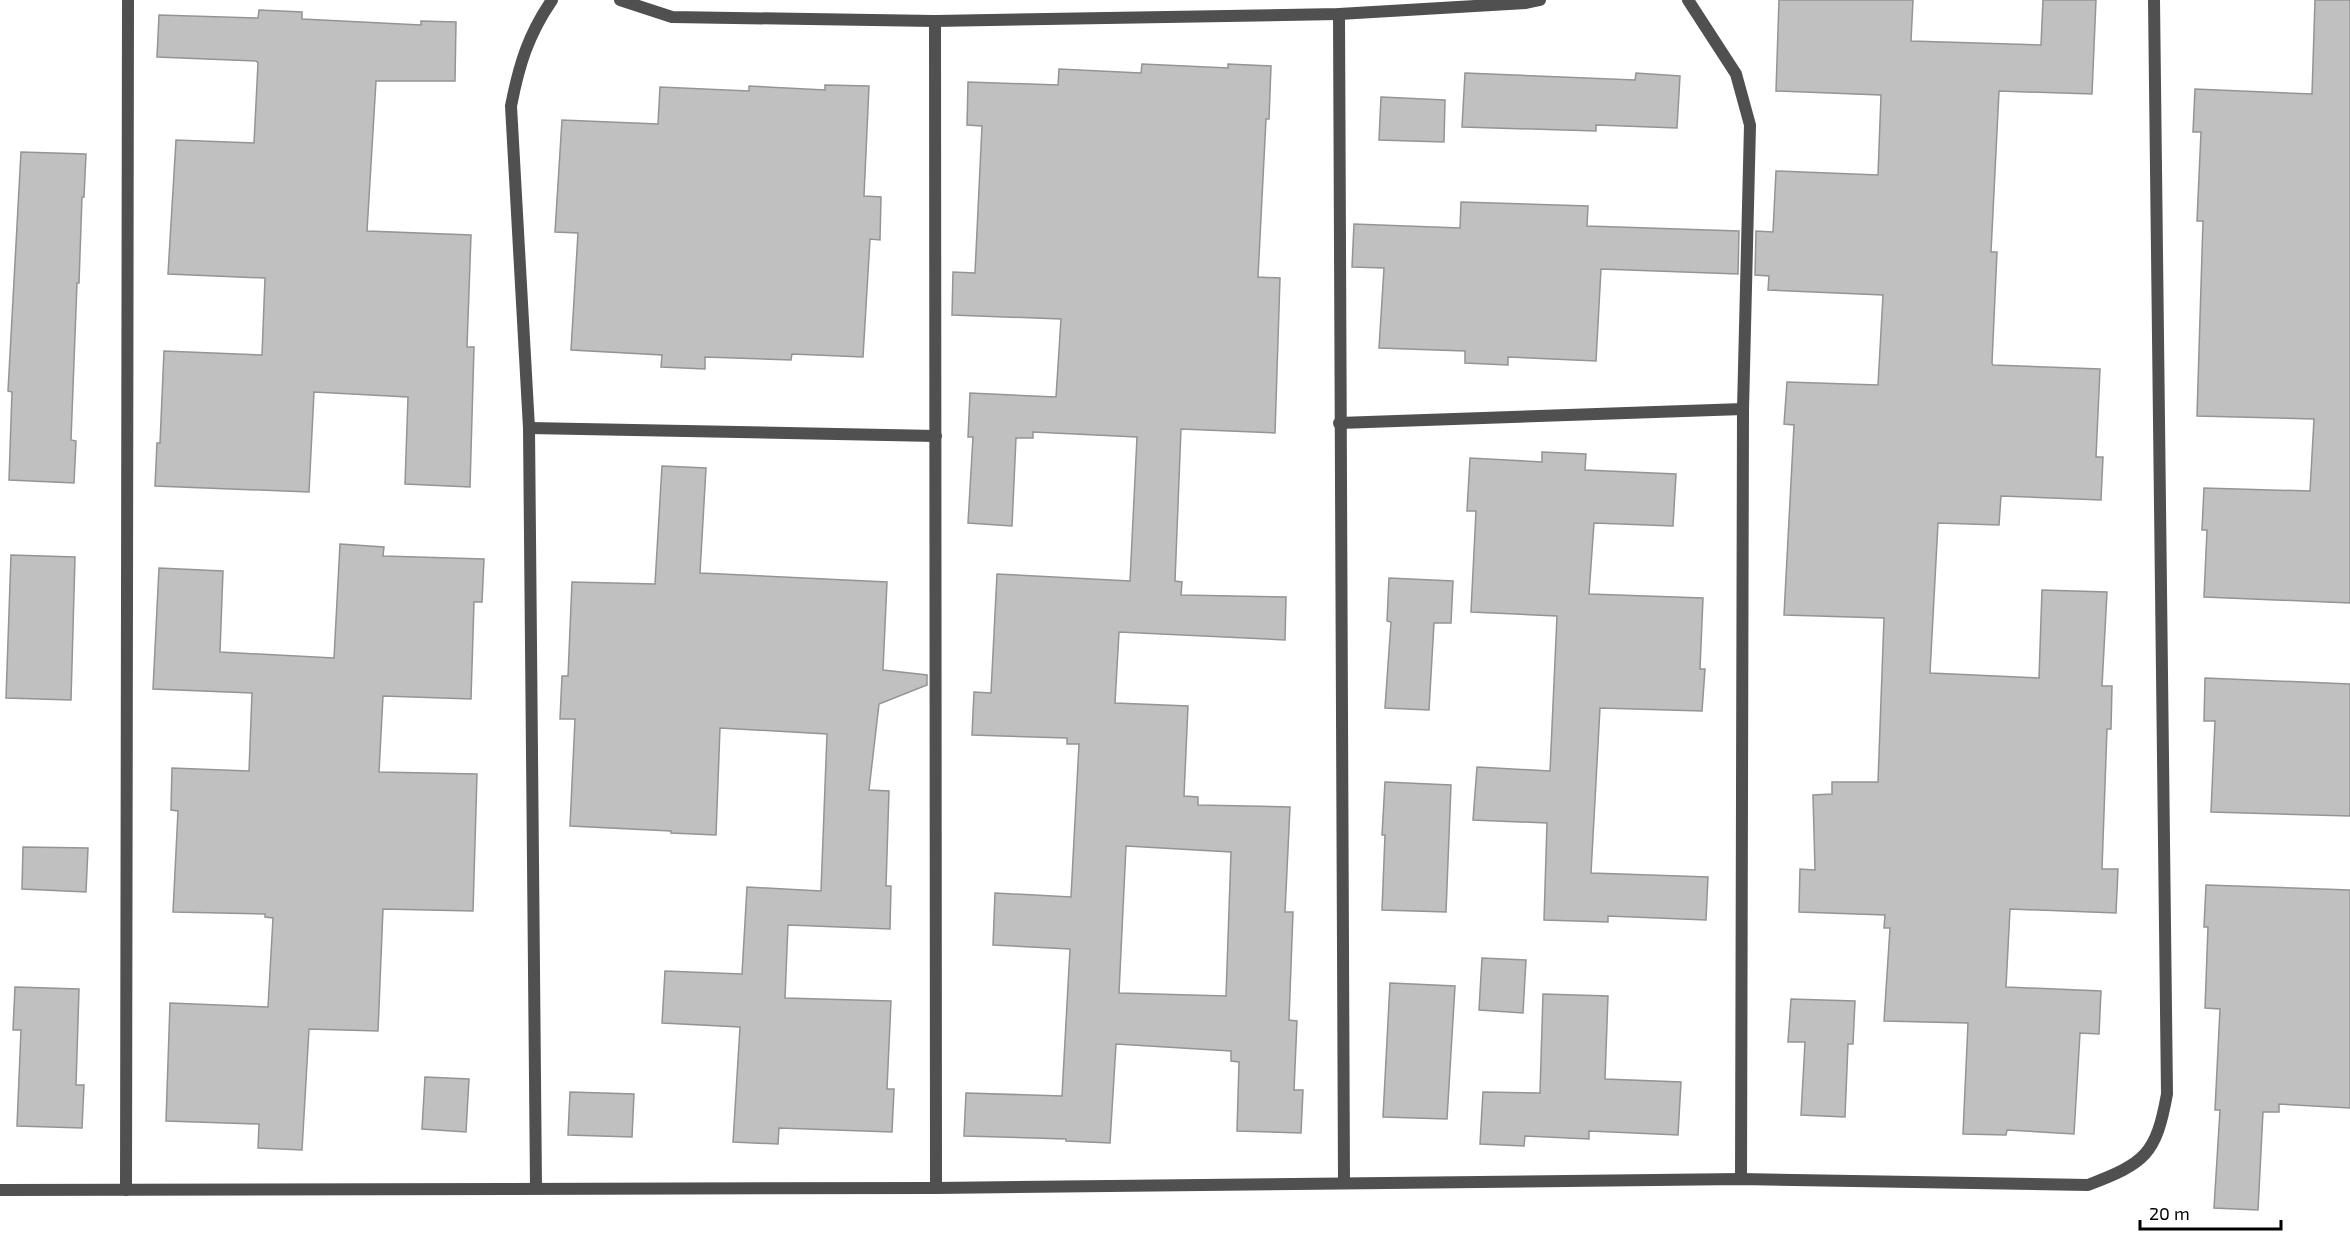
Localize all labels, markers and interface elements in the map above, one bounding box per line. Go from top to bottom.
scale bar [2140,1193,2281,1231]
text: 20 m [2149,1202,2190,1224]

